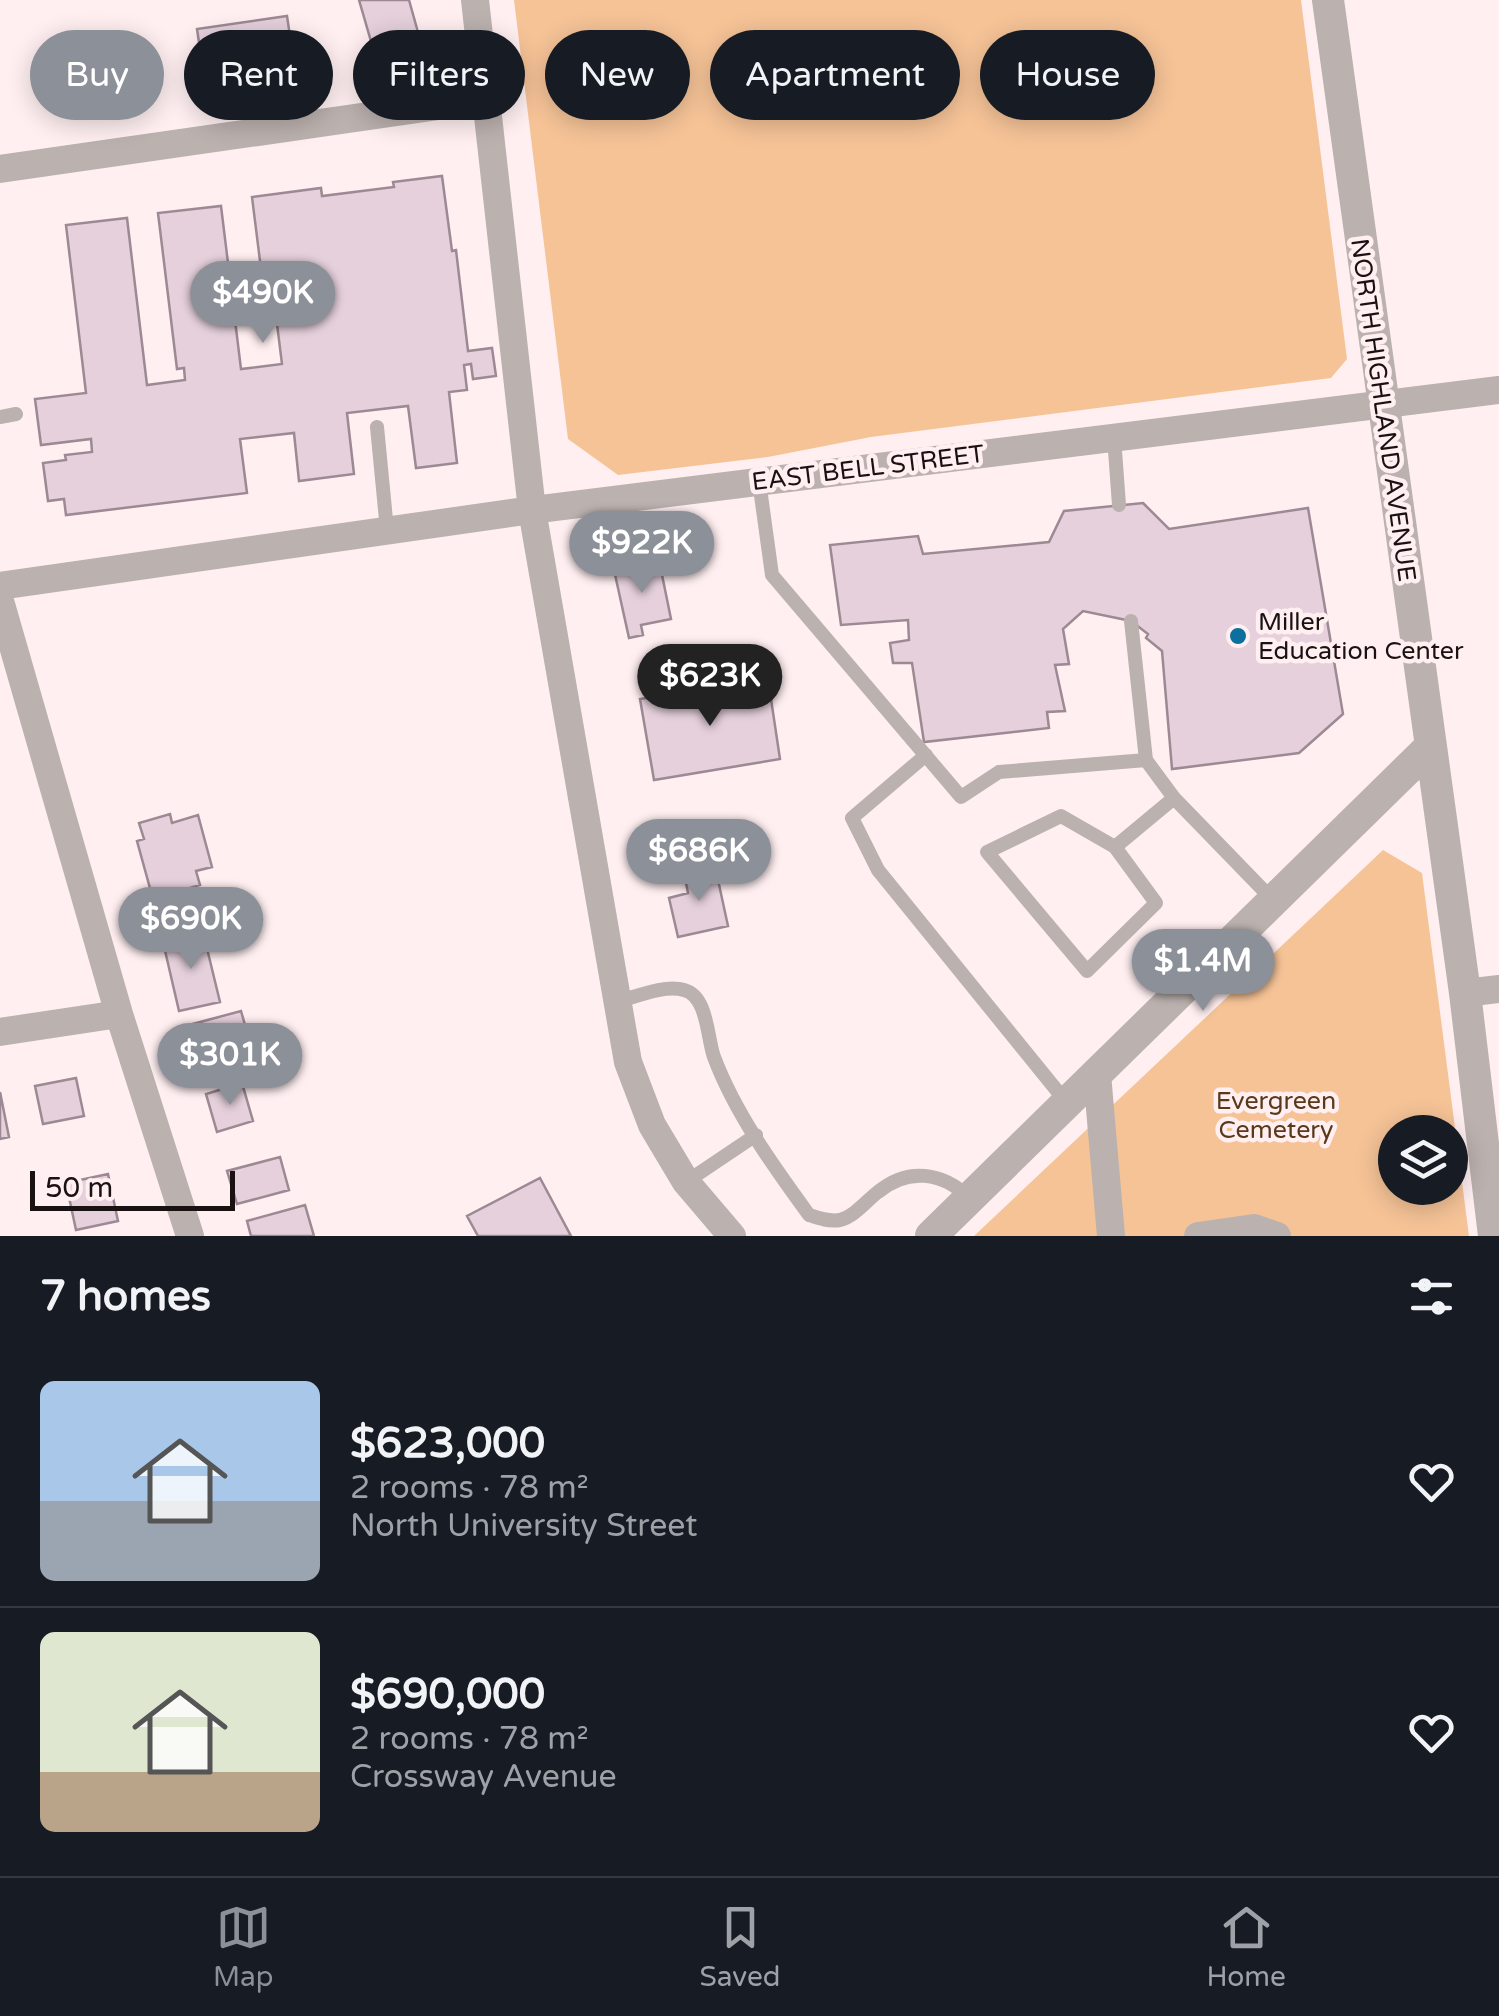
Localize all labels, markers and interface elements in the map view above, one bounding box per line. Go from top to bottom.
chip: Buy [30,30,164,120]
chip: Rent [184,30,333,120]
chip: Filters [353,30,525,120]
chip: New [545,30,690,120]
chip: Apartment [710,30,960,120]
chip: House [980,30,1155,120]
street label: NORTH HIGHLAND AVENUE [1344,236,1422,584]
pin: $490K [193,261,333,346]
text: $490K [212,274,314,312]
street label: EAST BELL STREET [750,439,986,497]
pin: $922K [572,511,712,596]
text: $922K [591,524,693,562]
place label: Miller Education Center [1258,607,1464,666]
marker: Miller Education Center [1227,625,1249,647]
pin: $623K [640,644,780,729]
text: $623K [659,657,761,695]
pin: $686K [629,819,769,904]
text: $686K [648,832,750,870]
pin: $690K [121,887,261,972]
text: $690K [140,900,242,938]
pin: $1.4M [1133,929,1273,1014]
text: $1.4M [1154,942,1252,980]
pin: $301K [160,1023,300,1108]
text: $301K [179,1036,281,1074]
park label: Evergreen Cemetery [1216,1086,1336,1145]
map controls [1378,1115,1468,1205]
button: layers [1378,1115,1468,1205]
scale bar [30,1166,235,1210]
text: 50 m [45,1171,113,1205]
icon: filters [1404,1269,1459,1324]
text: 7 homes [40,1271,211,1322]
text: $623,000 [350,1418,545,1469]
icon: home [120,1421,240,1541]
icon: heart [1404,1454,1459,1509]
text: 2 rooms · 78 m² [350,1469,589,1507]
text: North University Street [350,1507,698,1545]
text: $690,000 [350,1669,545,1720]
icon: home [120,1672,240,1792]
icon: heart [1404,1705,1459,1760]
text: 2 rooms · 78 m² [350,1720,589,1758]
text: Crossway Avenue [350,1758,617,1796]
tab: Map [213,1900,274,1994]
tab: Saved [700,1900,781,1994]
tab: Home [1207,1900,1286,1994]

